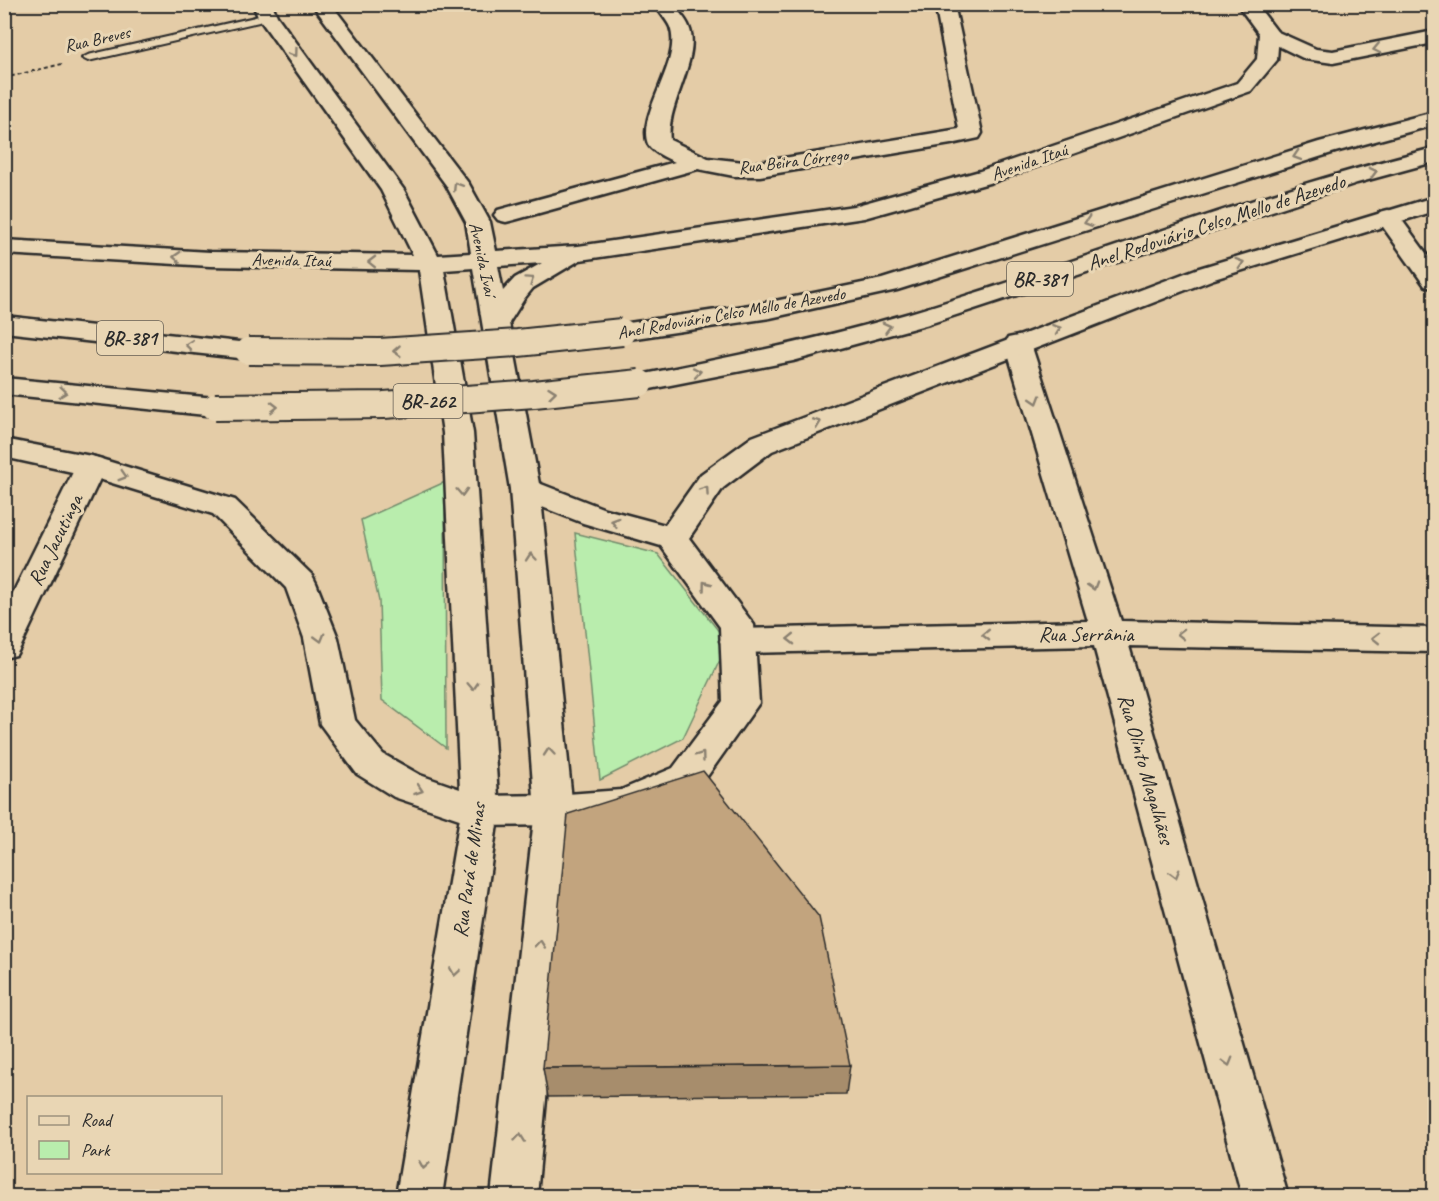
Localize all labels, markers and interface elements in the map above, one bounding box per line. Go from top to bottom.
street label: Rua Breves [62,20,134,57]
one-way arrow [1373,42,1383,55]
one-way arrow [287,47,298,58]
street label: Avenida Itaú [988,138,1071,185]
street label: Rua Beira Córrego [737,143,851,179]
one-way arrow [1292,149,1303,161]
one-way arrow [1367,167,1378,179]
street label: Anel Rodoviário Celso Mello de Azevedo [1084,168,1350,276]
one-way arrow [453,182,465,192]
one-way arrow [1083,215,1094,228]
street label: Avenida Ivaí [464,220,502,301]
street label: Avenida Itaú [251,248,332,272]
one-way arrow [172,251,181,264]
one-way arrow [367,256,376,268]
one-way arrow [1234,258,1245,270]
road number: BR-381 [1007,262,1073,296]
one-way arrow [523,276,534,287]
street label: Anel Rodoviário Celso Mello de Azevedo [615,282,848,344]
road number: BR-381 [97,321,163,355]
one-way arrow [882,322,892,335]
one-way arrow [1051,324,1062,337]
one-way arrow [185,339,194,352]
one-way arrow [392,344,401,357]
one-way arrow [692,366,702,379]
road number: BR-262 [394,384,462,418]
one-way arrow [58,385,67,397]
one-way arrow [548,386,557,399]
one-way arrow [1029,394,1041,405]
one-way arrow [269,400,278,413]
one-way arrow [810,418,821,430]
one-way arrow [117,469,128,481]
one-way arrow [698,486,709,497]
one-way arrow [455,487,468,496]
street label: Rua Jacutinga [22,488,89,590]
one-way arrow [610,517,621,529]
one-way arrow [525,553,538,562]
one-way arrow [702,580,713,591]
one-way arrow [1086,580,1098,591]
street label: Rua Serrânia [1038,621,1135,647]
one-way arrow [1177,628,1186,640]
one-way arrow [982,629,991,641]
one-way arrow [313,632,325,643]
one-way arrow [1372,632,1381,645]
one-way arrow [787,633,796,646]
one-way arrow [466,682,479,691]
street label: Rua Olinto Magalhães [1112,691,1180,849]
one-way arrow [543,747,556,756]
one-way arrow [694,752,705,763]
one-way arrow [413,782,424,795]
street label: Rua Pará de Minas [447,799,492,939]
one-way arrow [1168,869,1180,879]
one-way arrow [533,940,546,949]
one-way arrow [449,967,461,977]
one-way arrow [1220,1057,1233,1067]
legend [27,1096,222,1174]
text: Road [81,1109,114,1131]
one-way arrow [513,1134,526,1143]
text: Park [81,1139,111,1161]
one-way arrow [418,1159,431,1169]

